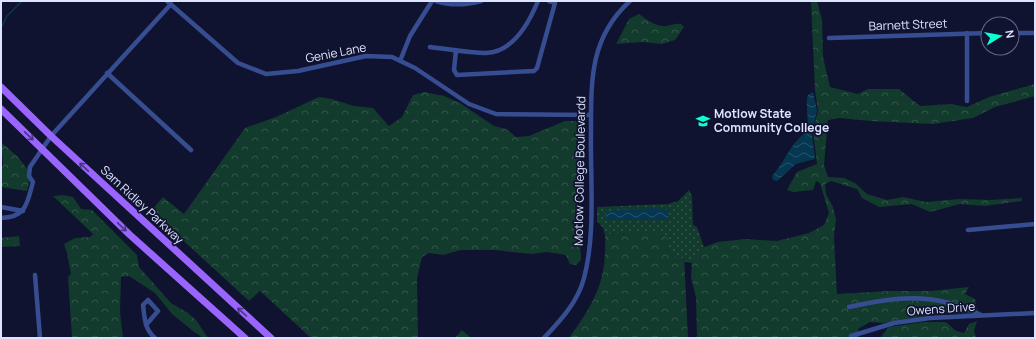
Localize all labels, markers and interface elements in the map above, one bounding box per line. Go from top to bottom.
street label: Barnett Street [868,15,948,34]
north arrow [980,16,1020,56]
text: N [1002,29,1018,39]
street label: Genie Lane [304,38,368,67]
street label: Motlow College Boulevardd [570,96,589,246]
place label: Motlow State Community College [714,105,829,136]
school or university icon: Motlow State Community College [695,113,711,129]
one-way arrow [24,131,34,141]
one-way arrow [79,162,89,172]
street label: Sam Ridley Parkway [97,162,188,248]
one-way arrow [117,222,127,232]
street label: Owens Drive [906,298,976,319]
one-way arrow [237,307,247,316]

